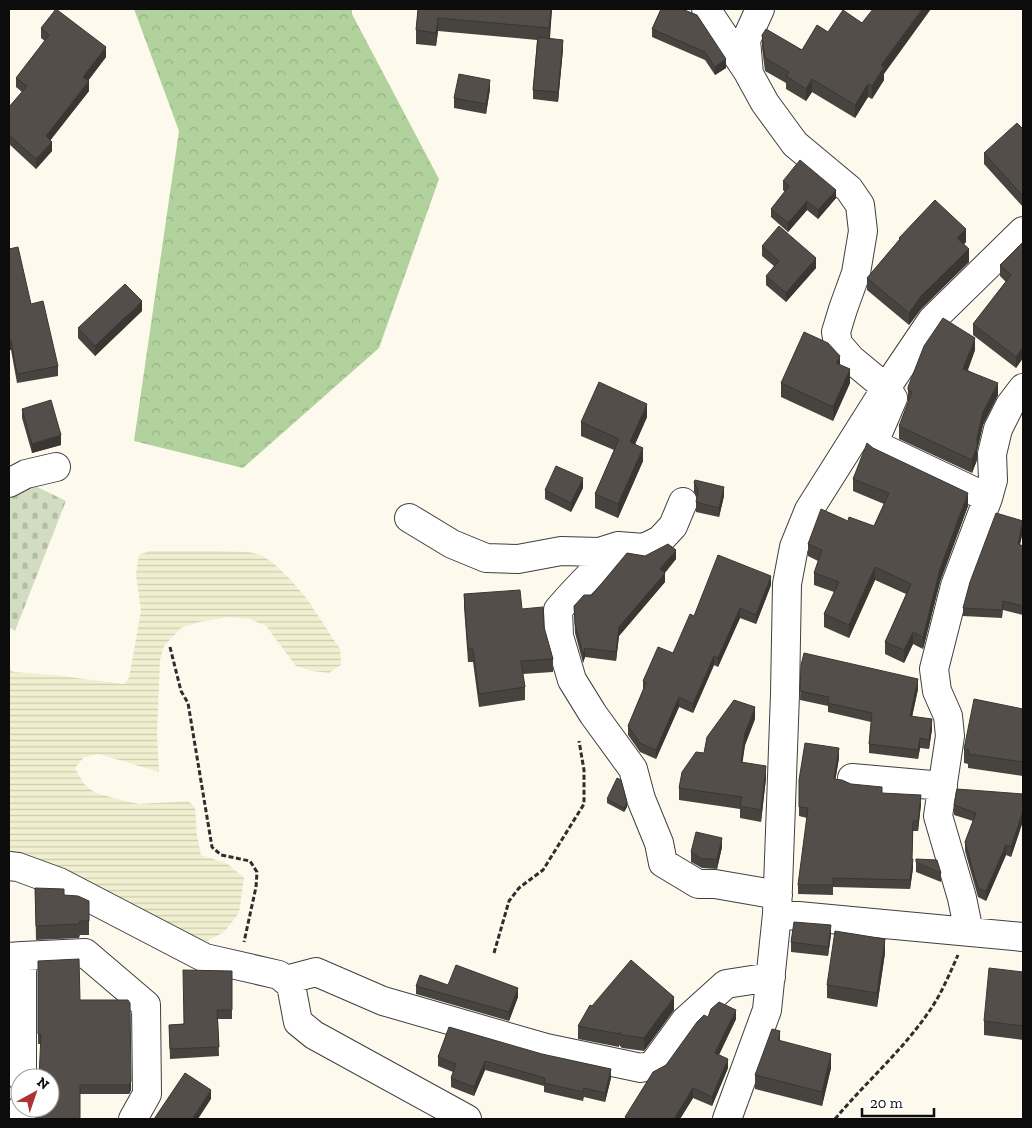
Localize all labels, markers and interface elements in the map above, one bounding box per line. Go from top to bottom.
north arrow [10,1068,60,1118]
text: N [33,1073,53,1094]
scale bar [862,1086,934,1118]
text: 20 m [870,1094,903,1112]

